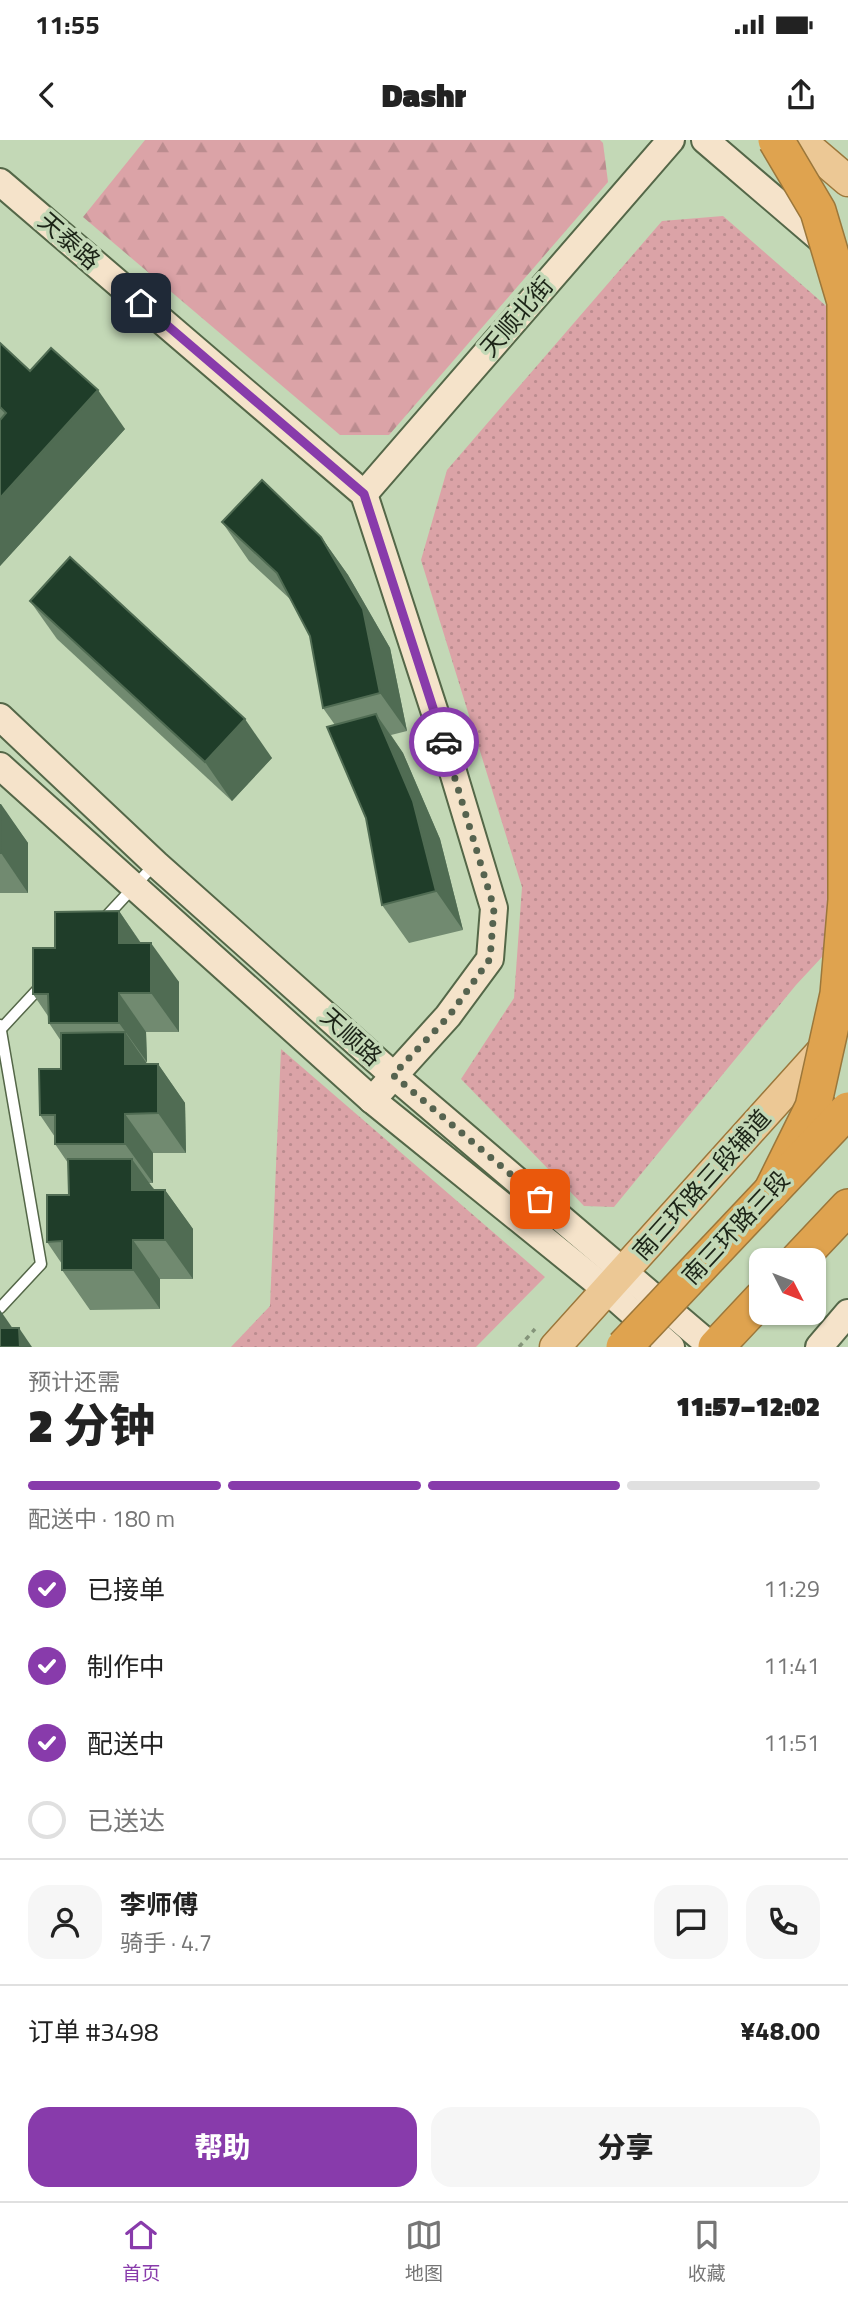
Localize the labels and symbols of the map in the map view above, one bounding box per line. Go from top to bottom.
street label: 天泰路 [31,203,109,277]
street label: 天顺北街 [471,268,561,364]
pin [111,273,171,333]
courier [409,707,479,777]
street label: 天顺路 [313,999,390,1074]
street label: 南三环路三段辅道 [627,1104,777,1266]
street label: 南三环路三段 [676,1166,796,1290]
pin [510,1169,570,1229]
north arrow [749,1248,826,1325]

